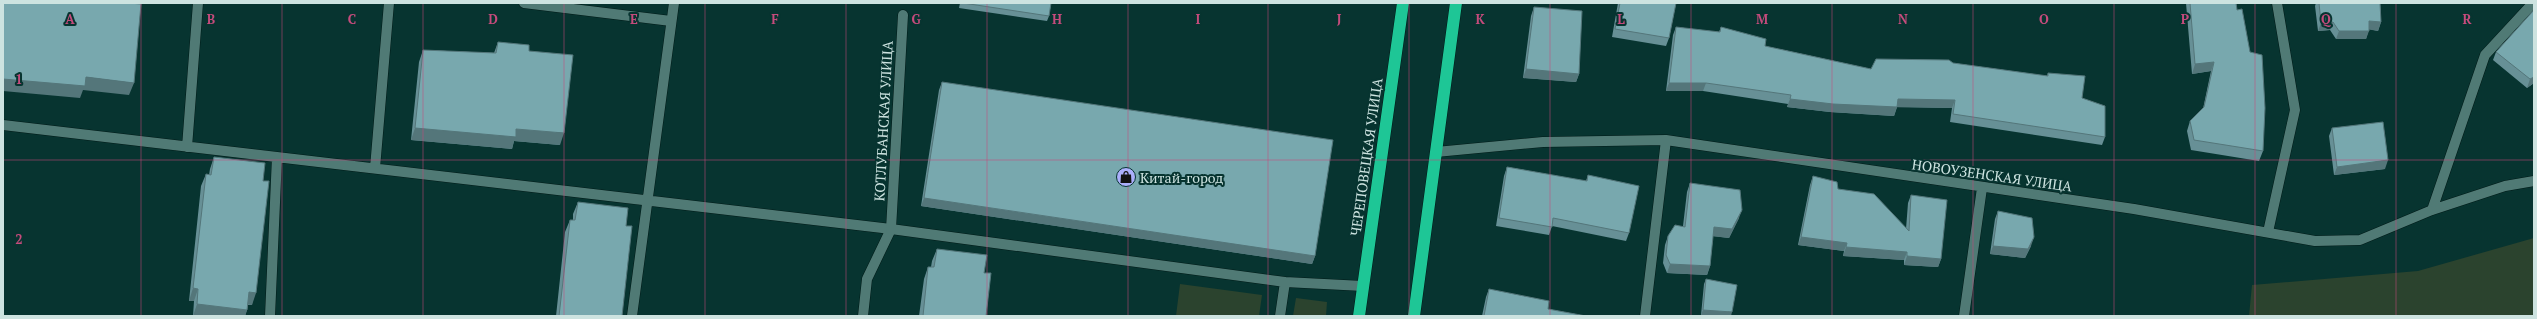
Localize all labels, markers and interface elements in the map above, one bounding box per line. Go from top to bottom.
text: A [65,10,75,28]
text: B [207,10,215,28]
text: C [348,10,356,28]
text: D [488,10,498,28]
text: E [630,10,638,28]
text: F [771,10,779,28]
text: G [911,10,921,28]
text: H [1052,10,1062,28]
text: I [1196,10,1201,28]
text: J [1337,10,1342,28]
text: K [1475,10,1485,28]
text: L [1617,10,1625,28]
text: M [1756,10,1768,28]
text: N [1898,10,1908,28]
text: O [2039,10,2049,28]
text: P [2181,10,2189,28]
text: Q [2321,10,2332,28]
text: R [2462,10,2472,28]
street label: КОТЛУБАНСКАЯ УЛИЦА [869,40,897,202]
text: 1 [15,70,23,88]
street label: ЧЕРЕПОВЕЦКАЯ УЛИЦА [1346,76,1387,237]
street label: НОВОУЗЕНСКАЯ УЛИЦА [1911,154,2074,196]
shop icon: Китай-город [1115,166,1137,188]
place label: Китай-город [1140,168,1223,187]
text: 2 [15,230,23,248]

